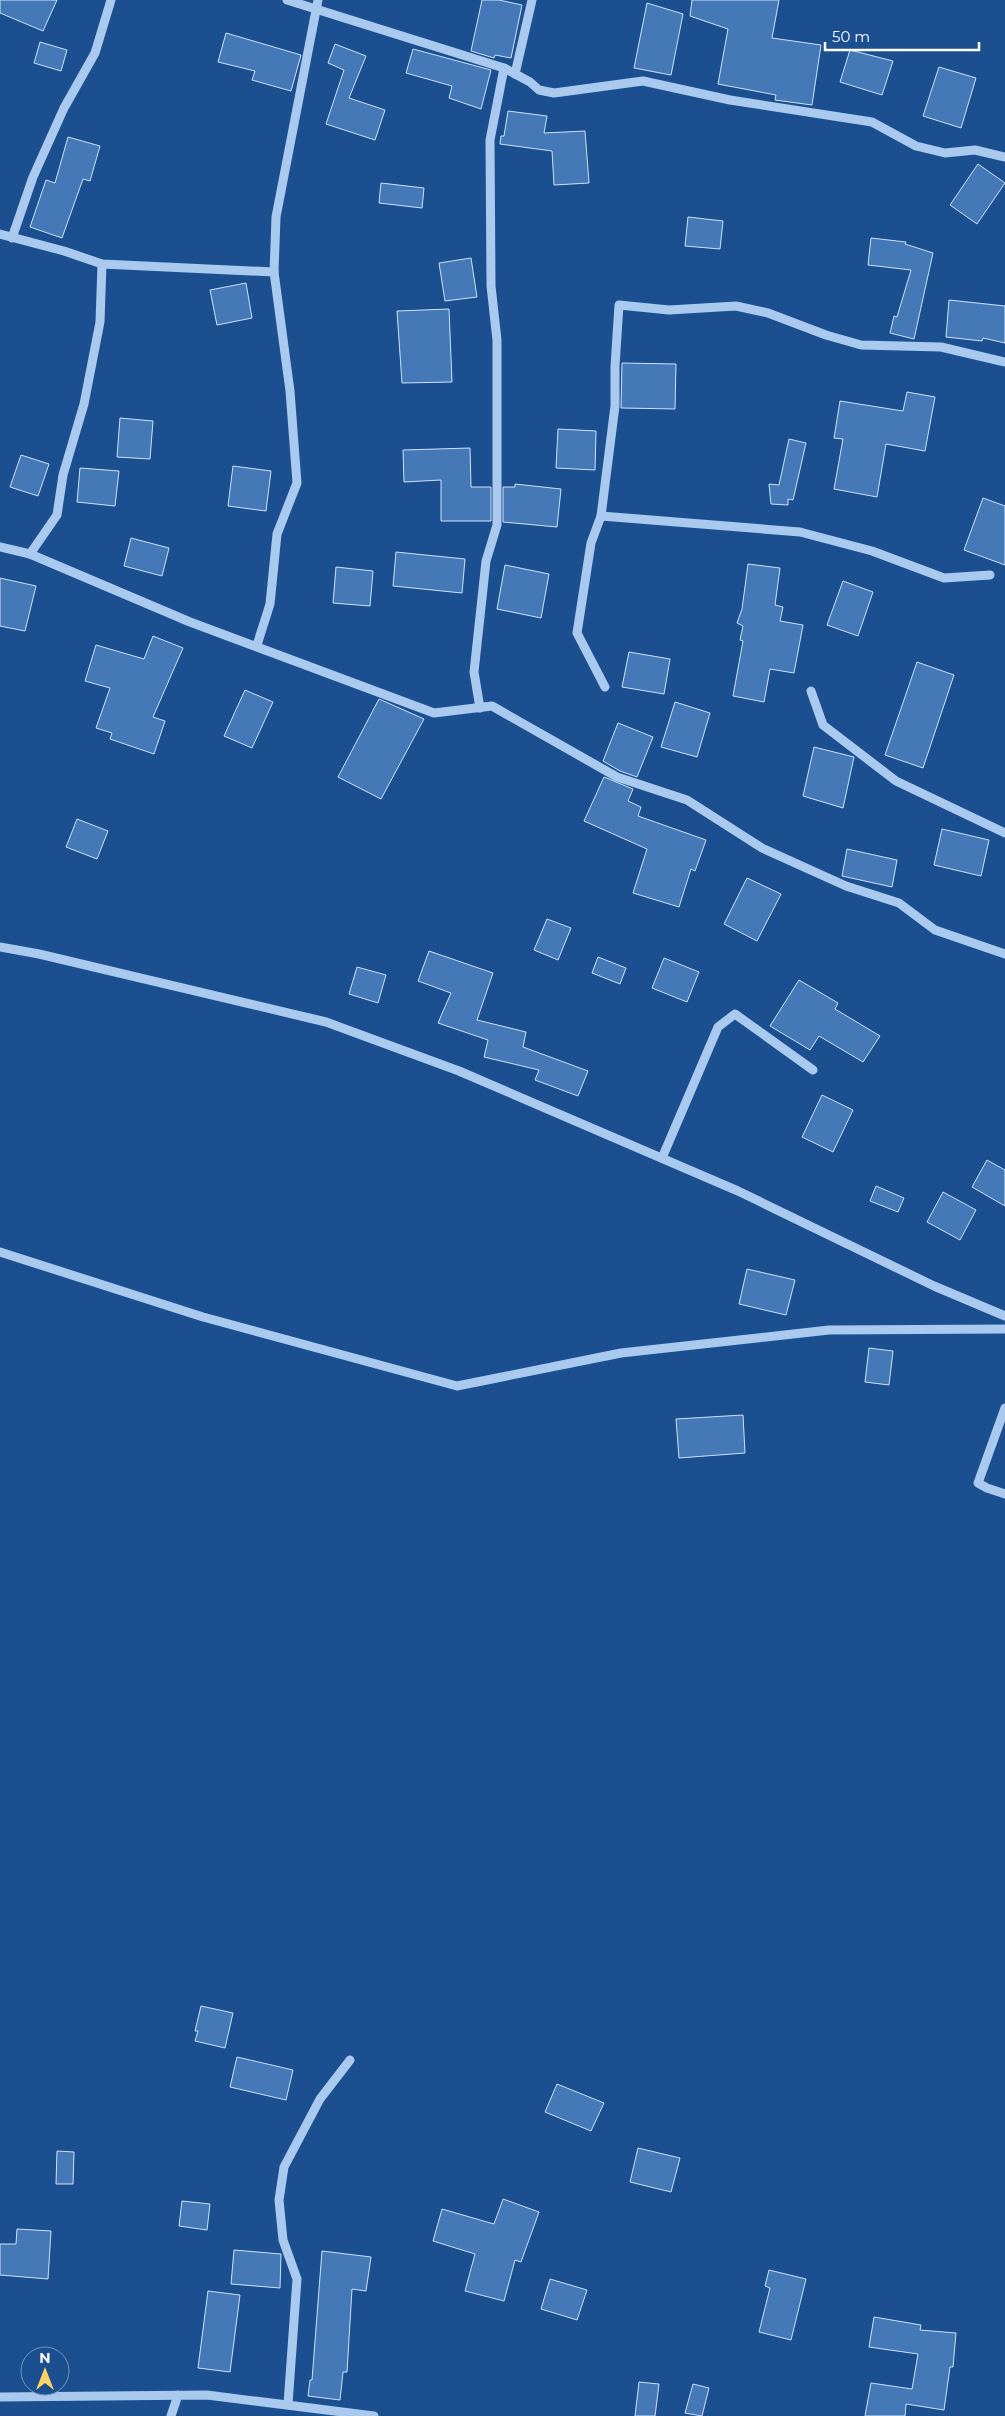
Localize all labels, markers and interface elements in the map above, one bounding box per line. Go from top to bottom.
scale bar [825,20,979,52]
text: 50 m [832,27,870,46]
north arrow [20,2346,70,2396]
text: N [39,2349,51,2367]

